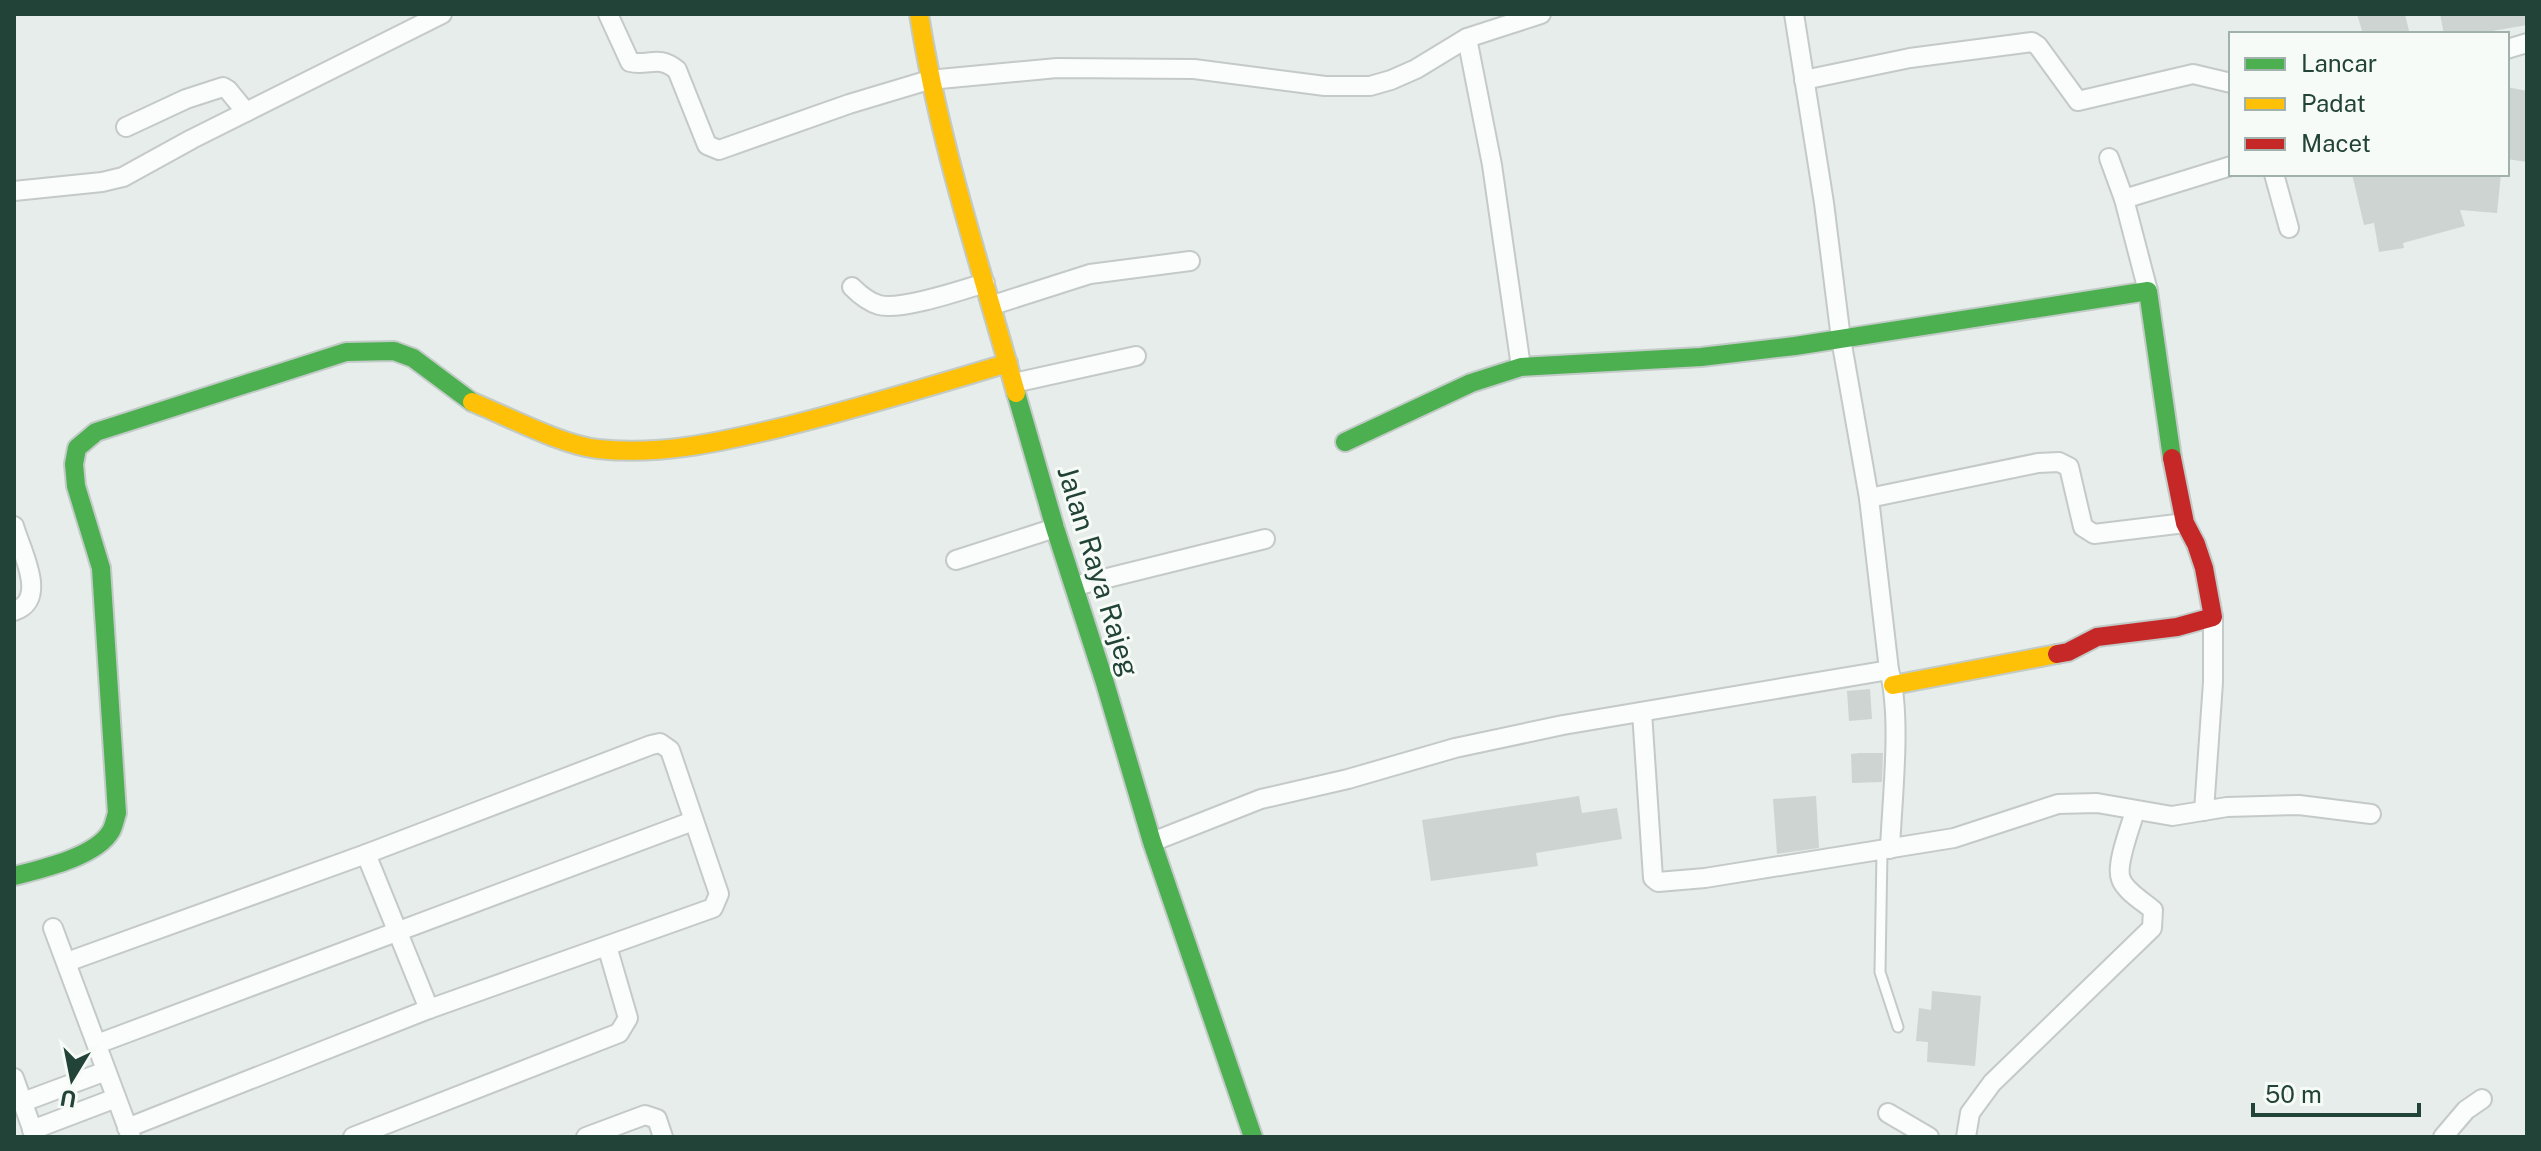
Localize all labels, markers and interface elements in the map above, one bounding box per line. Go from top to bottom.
legend [2229,32,2509,176]
text: Lancar [2301,49,2377,77]
text: Padat [2301,89,2366,117]
text: Macet [2301,129,2371,157]
street label: Jalan Raya Rajeg [1051,462,1147,680]
north arrow [32,1039,112,1119]
scale bar [2253,1067,2419,1117]
text: 50 m [2265,1080,2322,1108]
text: U [58,1085,79,1113]

